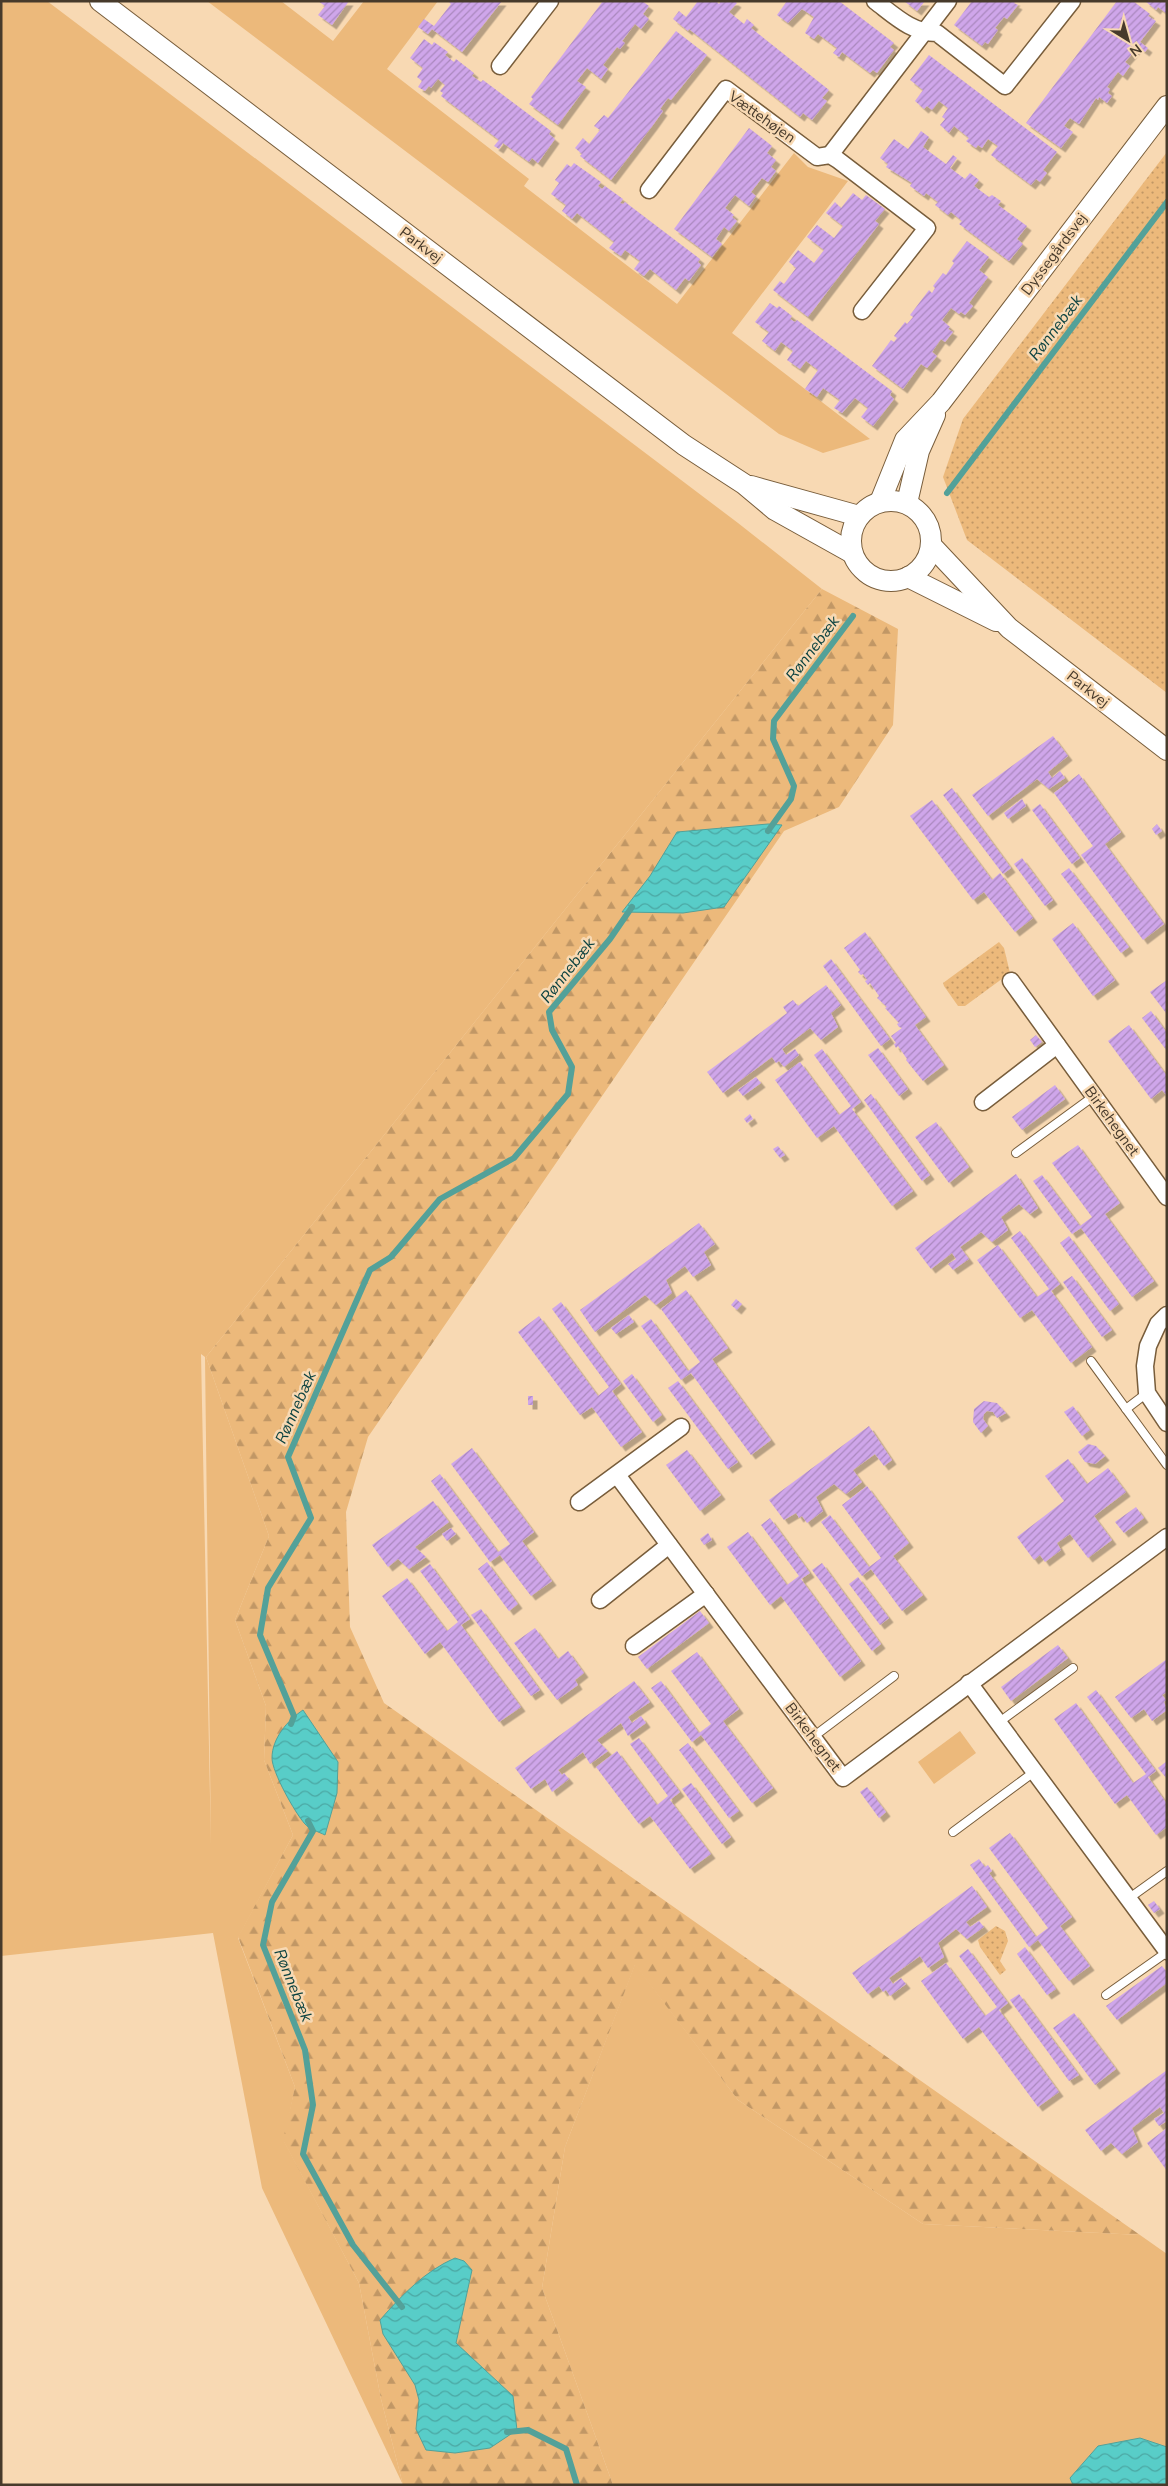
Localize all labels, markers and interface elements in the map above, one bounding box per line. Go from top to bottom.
north arrow [1103,15,1153,65]
text: N [1126,39,1145,61]
street label: Vættehøjen [724,86,799,147]
street label: Dyssegårdsvej [1017,209,1091,299]
street label: Parkvej [395,222,447,268]
water label: Rønnebæk [1024,289,1088,365]
water label: Rønnebæk [781,610,845,686]
street label: Parkvej [1063,666,1113,712]
water label: Rønnebæk [535,933,601,1008]
street label: Birkehegnet [1080,1082,1144,1160]
water label: Rønnebæk [270,1367,322,1447]
street label: Birkehegnet [781,1699,846,1776]
water label: Rønnebæk [268,1945,318,2026]

